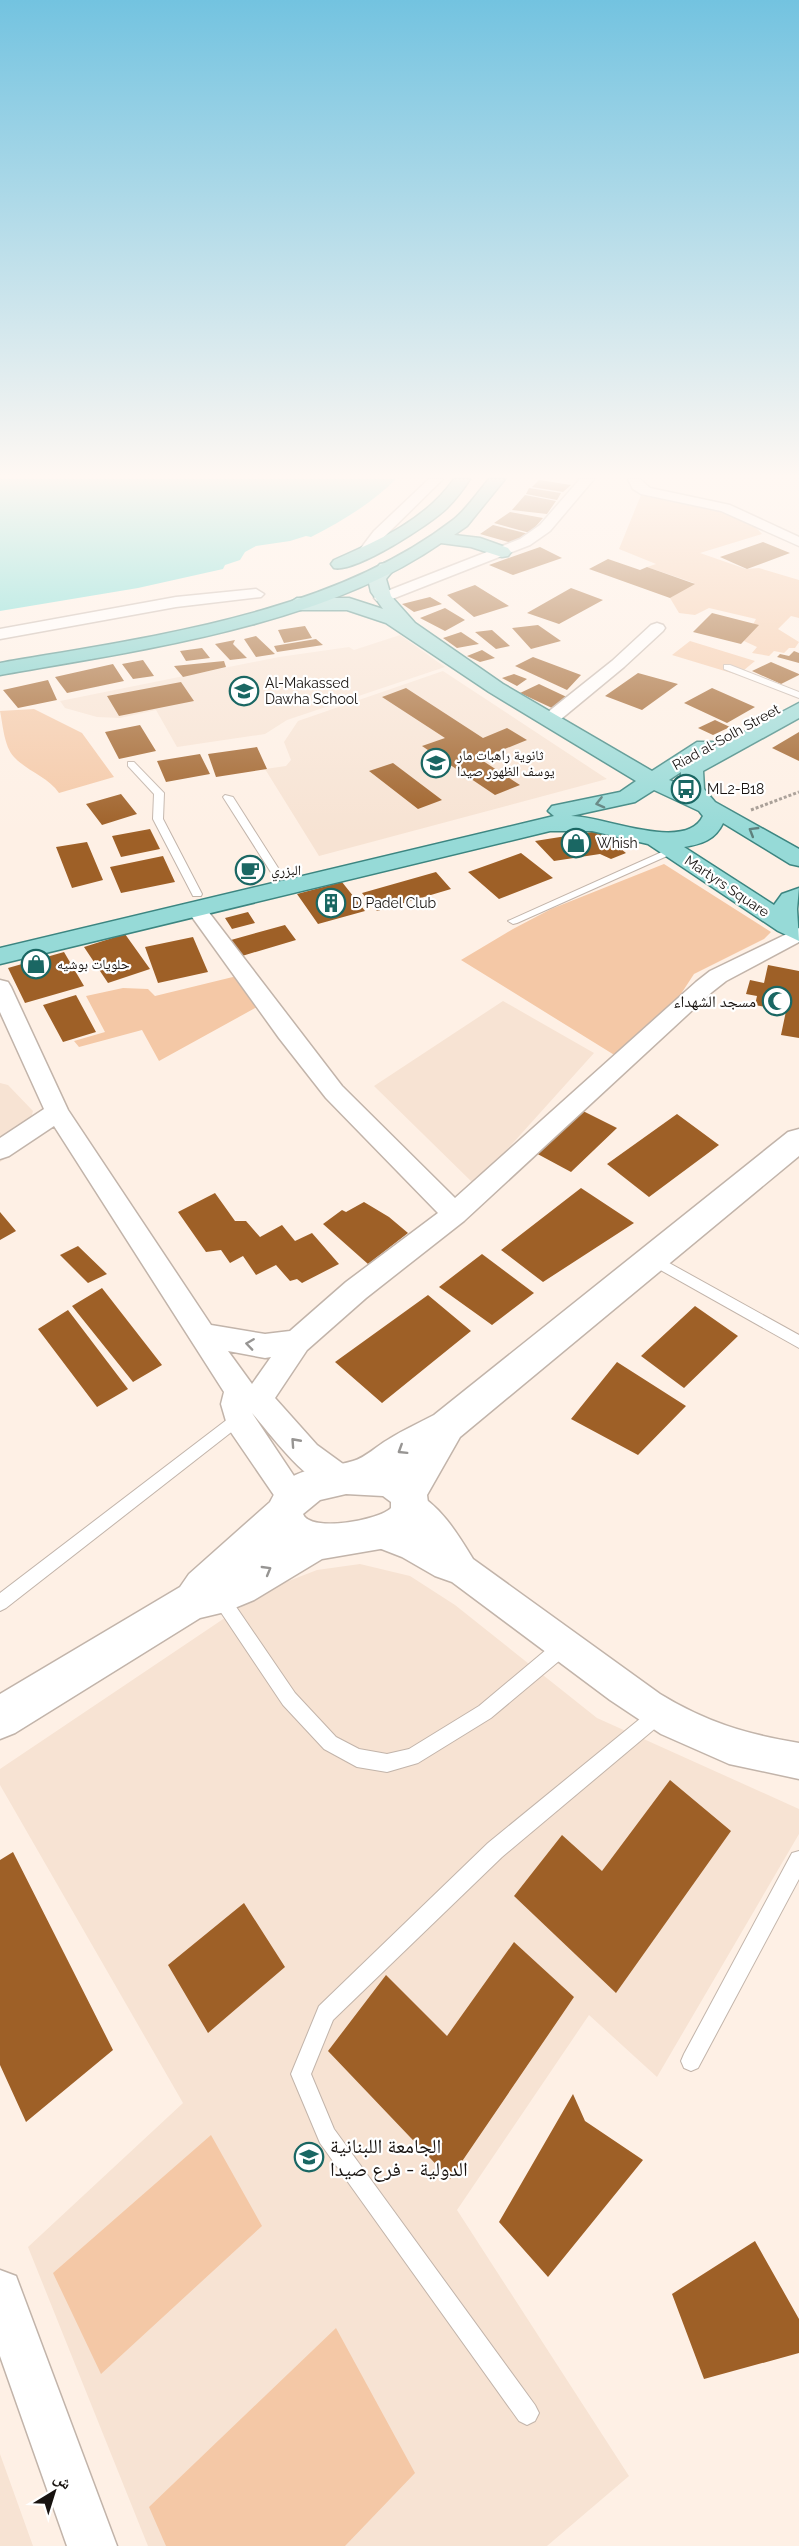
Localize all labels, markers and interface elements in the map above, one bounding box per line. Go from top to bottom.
school or university icon: Al-Makassed Dawha School [228,675,260,707]
place label: Al-Makassed Dawha School [265,675,358,707]
street label: Riad al-Solh Street [670,701,783,773]
school or university icon: ثانوية راهبات مار يوسف الظهور صيدا [420,747,452,779]
place label: ثانوية راهبات مار يوسف الظهور صيدا [456,747,555,780]
bus stop icon: ML2-B18 [670,773,702,805]
place label: ML2-B18 [707,781,764,797]
one-way arrow [596,796,606,809]
shop icon: Whish [560,827,592,859]
one-way arrow [749,827,759,839]
place label: Whish [597,835,638,851]
street label: Martyrs Square [682,852,772,920]
cafe icon: البزري [234,854,266,886]
place label: البزري [271,862,301,882]
building icon: D Padel Club [315,887,347,919]
place label: D Padel Club [352,895,436,911]
shop icon: حلويات بوشيه [20,948,52,980]
place label: حلويات بوشيه [57,956,130,973]
mosque icon: مسجد الشهداء [761,985,793,1017]
place label: مسجد الشهداء [673,992,756,1011]
one-way arrow [245,1339,254,1351]
one-way arrow [291,1438,302,1449]
one-way arrow [398,1443,409,1454]
one-way arrow [261,1566,271,1577]
place label: الجامعة اللبنانية الدولية - فرع صيدا [330,2134,468,2182]
school or university icon: الجامعة اللبنانية الدولية - فرع صيدا [293,2141,325,2173]
north arrow [24,2462,84,2522]
text: ش [50,2468,75,2493]

